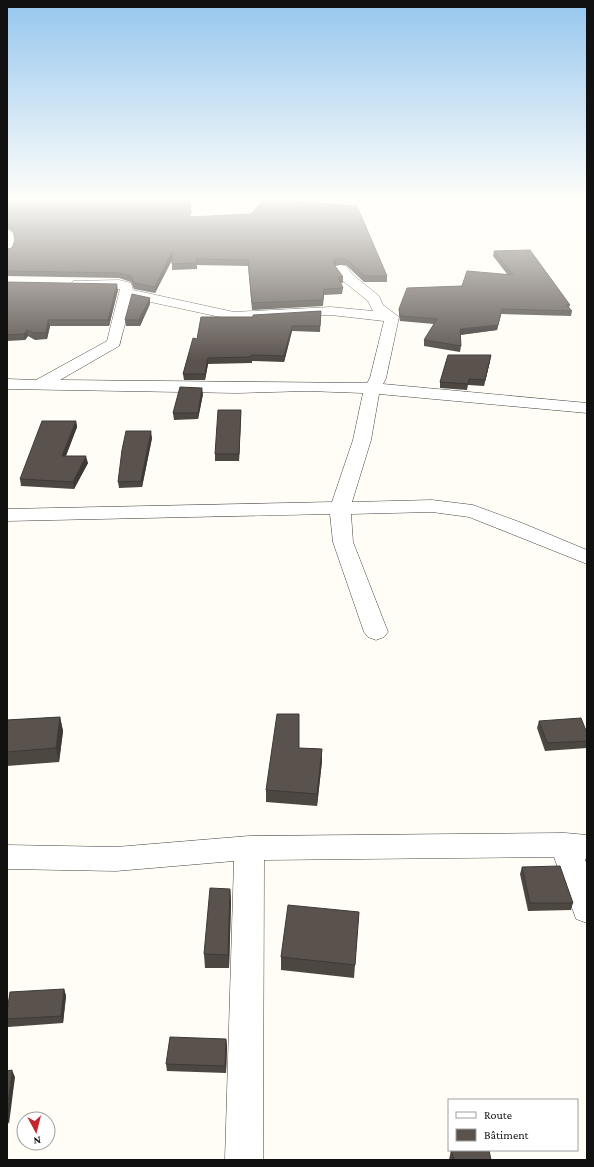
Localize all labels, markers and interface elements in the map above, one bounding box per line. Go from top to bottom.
legend [448,1099,578,1151]
text: Route [484,1108,512,1122]
north arrow [16,1111,56,1151]
text: Bâtiment [484,1128,530,1142]
text: N [32,1135,42,1147]

